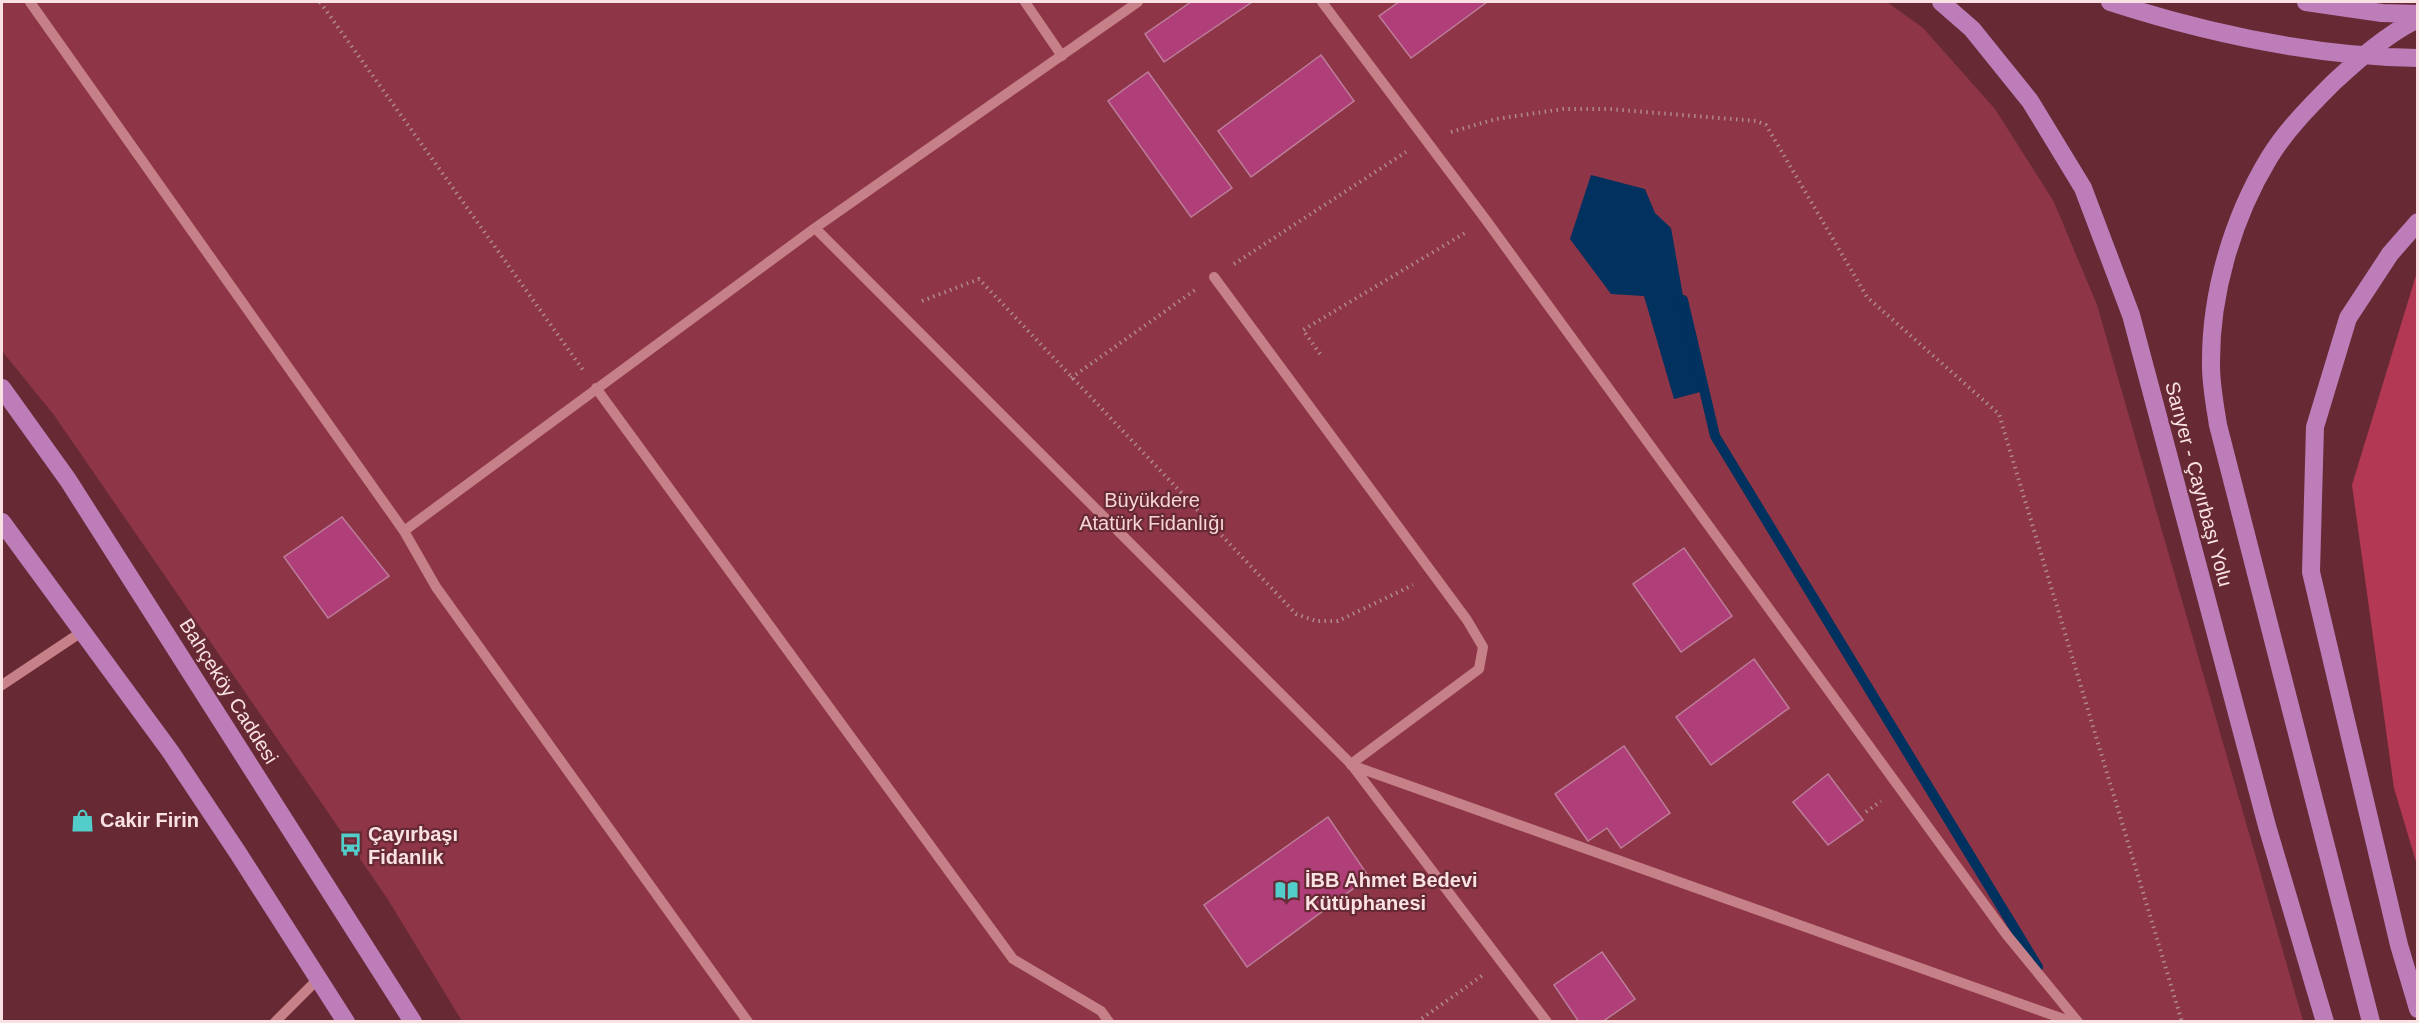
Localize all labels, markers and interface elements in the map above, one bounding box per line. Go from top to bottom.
street label: Sarıyer - Çayırbaşı Yolu [2161,379,2237,589]
park label: Büyükdere Atatürk Fidanlığı [1079,489,1225,534]
street label: Bahçeköy Caddesi [175,614,283,768]
shop icon: Cakir Firin [69,807,95,833]
place label: Cakir Firin [100,809,199,831]
place label: Çayırbaşı Fidanlık [368,823,458,868]
bus stop icon: Çayırbaşı Fidanlık [337,832,363,858]
place label: İBB Ahmet Bedevi Kütüphanesi [1305,869,1478,914]
library icon: İBB Ahmet Bedevi Kütüphanesi [1274,878,1300,904]

